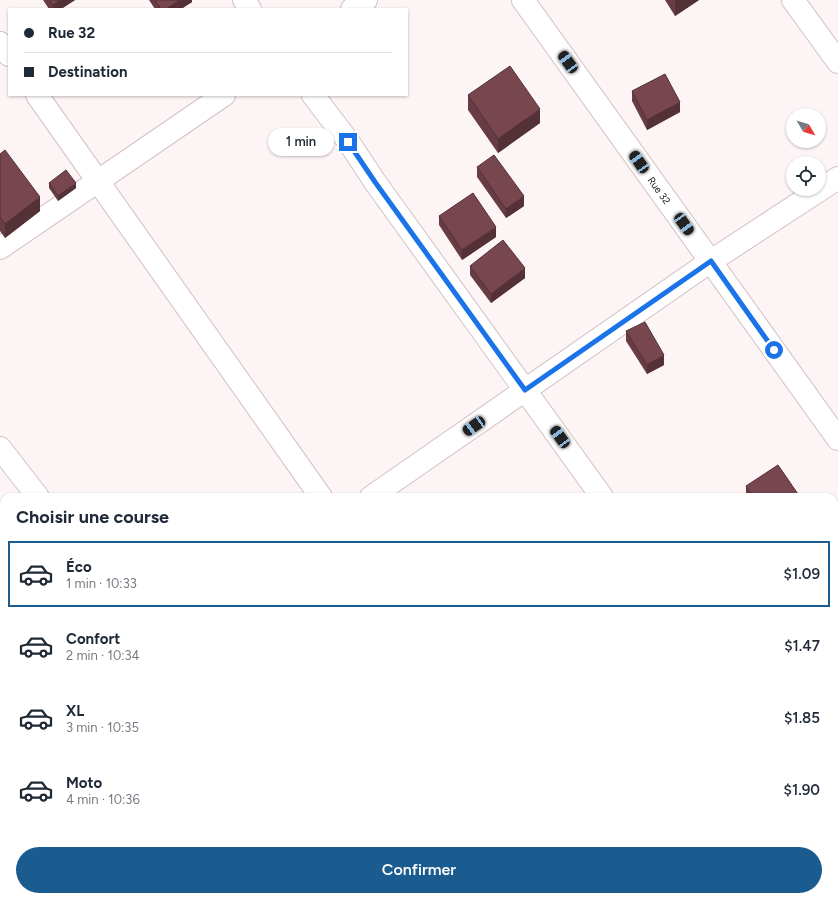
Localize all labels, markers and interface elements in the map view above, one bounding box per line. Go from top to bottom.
text: Rue 32 [48,24,95,42]
car [556,49,580,75]
text: Destination [48,63,127,81]
north arrow [786,108,826,148]
map controls [786,108,826,196]
callout: 1 min [268,128,334,156]
route end [339,133,357,151]
text: 1 min [286,134,316,149]
car [627,149,651,175]
button: locate [786,156,826,196]
street label: Rue 32 [645,174,674,206]
car [672,211,696,237]
route start [765,341,783,359]
car [461,414,487,438]
car [548,424,572,450]
text: Choisir une course [16,506,169,528]
icon: car [18,556,54,592]
text: Éco [66,558,92,576]
text: $1.09 [784,565,820,583]
text: 1 min · 10:33 [66,576,137,591]
icon: car [18,628,54,664]
text: Confort [66,630,120,648]
text: $1.47 [784,637,820,655]
text: 2 min · 10:34 [66,648,140,663]
icon: car [18,700,54,736]
text: XL [66,702,84,720]
text: $1.85 [784,709,820,727]
text: 3 min · 10:35 [66,720,139,735]
icon: car [18,772,54,808]
text: Moto [66,774,102,792]
text: $1.90 [784,781,820,799]
text: 4 min · 10:36 [66,792,140,807]
button: Confirmer [16,847,822,893]

